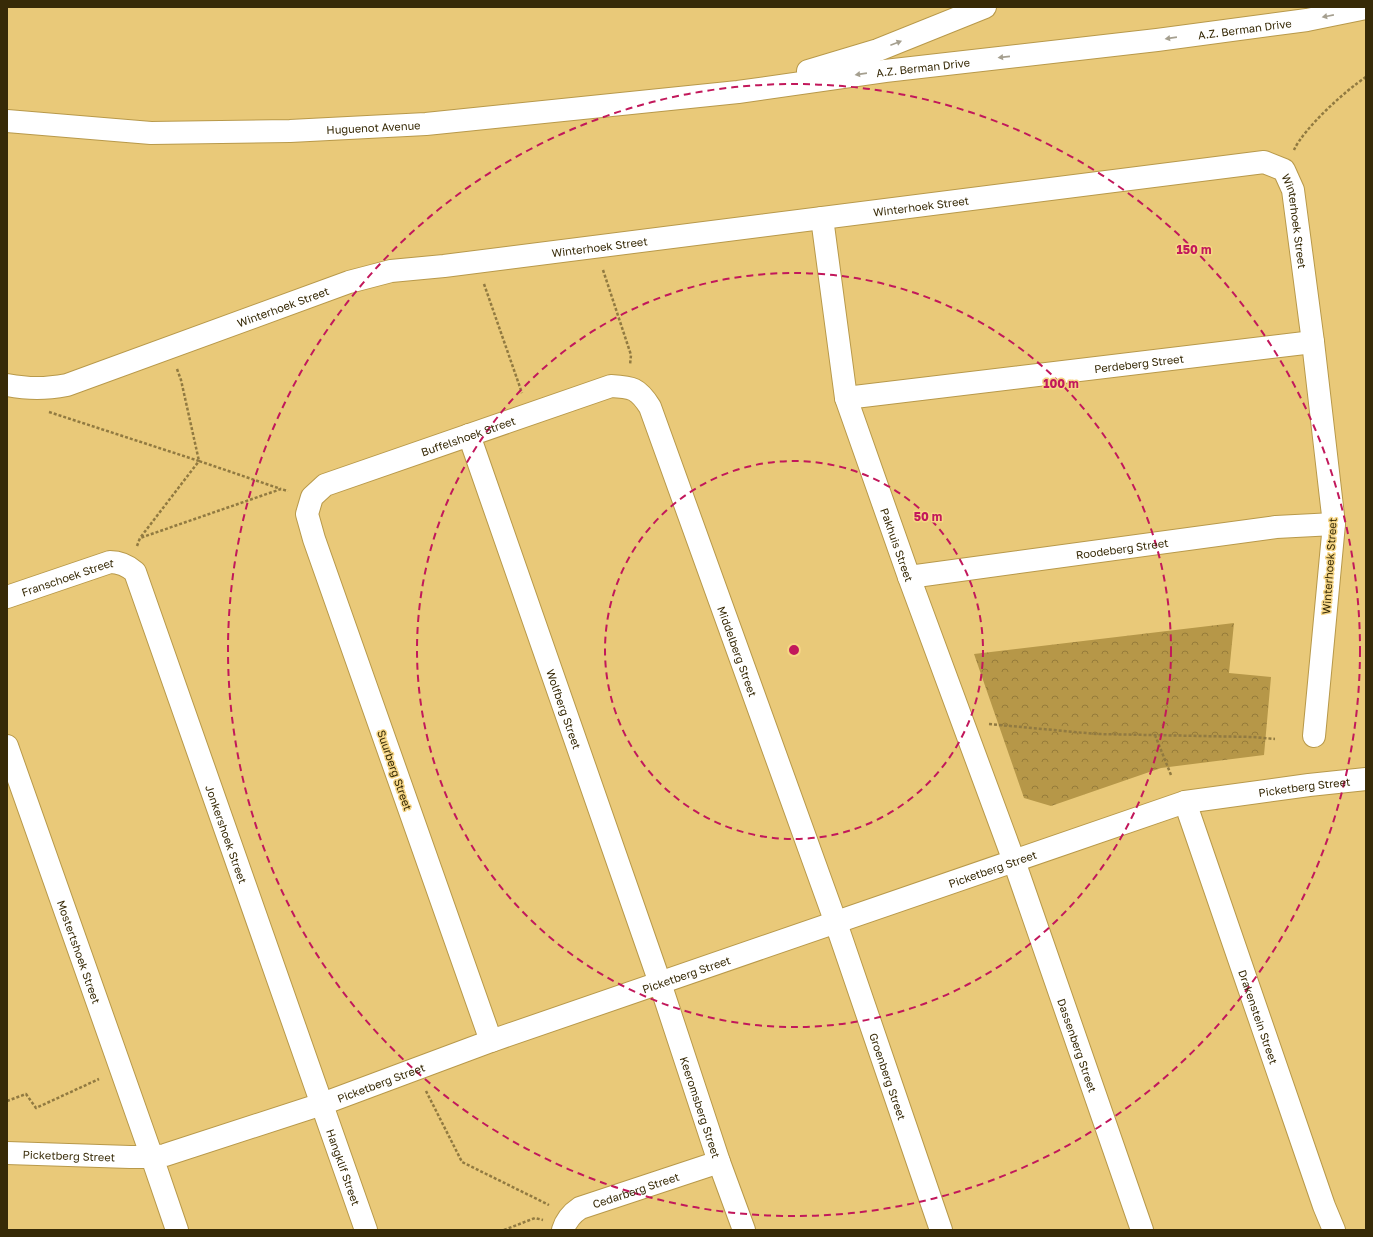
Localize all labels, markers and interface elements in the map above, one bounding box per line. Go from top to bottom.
one-way arrow [1322,13,1334,19]
street label: A.Z. Berman Drive [1197,16,1292,41]
one-way arrow [1165,35,1177,41]
one-way arrow [890,40,901,46]
one-way arrow [998,54,1010,61]
street label: A.Z. Berman Drive [875,55,971,79]
one-way arrow [855,71,867,77]
street label: Huguenot Avenue [326,118,421,136]
street label: Winterhoek Street [1280,171,1310,269]
street label: Winterhoek Street [872,193,970,218]
street label: Winterhoek Street [551,234,648,259]
text: 150 m [1177,242,1211,257]
street label: Winterhoek Street [235,284,330,329]
street label: Perdeberg Street [1093,351,1185,375]
text: 100 m [1043,376,1079,391]
street label: Buffelshoek Street [419,413,517,458]
street label: Pakhuis Street [879,506,917,583]
text: 50 m [914,509,942,524]
street label: Winterhoek Street [1319,517,1339,615]
street label: Roodeberg Street [1075,535,1169,561]
street label: Franschoek Street [20,555,114,598]
street label: Middelberg Street [716,604,760,698]
centre of rings [787,643,801,657]
street label: Wolfberg Street [545,667,584,750]
street label: Suurberg Street [375,728,415,812]
street label: Picketberg Street [1258,774,1351,798]
street label: Jonkershoek Street [204,783,250,885]
street label: Picketberg Street [947,847,1038,890]
street label: Mostertshoek Street [55,898,104,1005]
street label: Picketberg Street [640,953,732,995]
street label: Drakenstein Street [1237,968,1281,1066]
street label: Dassenberg Street [1056,997,1100,1094]
street label: Groenberg Street [868,1031,909,1122]
street label: Keeromsberg Street [678,1055,724,1159]
street label: Picketberg Street [335,1060,426,1104]
street label: Hangklif Street [324,1127,363,1207]
street label: Picketberg Street [23,1147,115,1163]
street label: Cedarberg Street [591,1169,681,1210]

